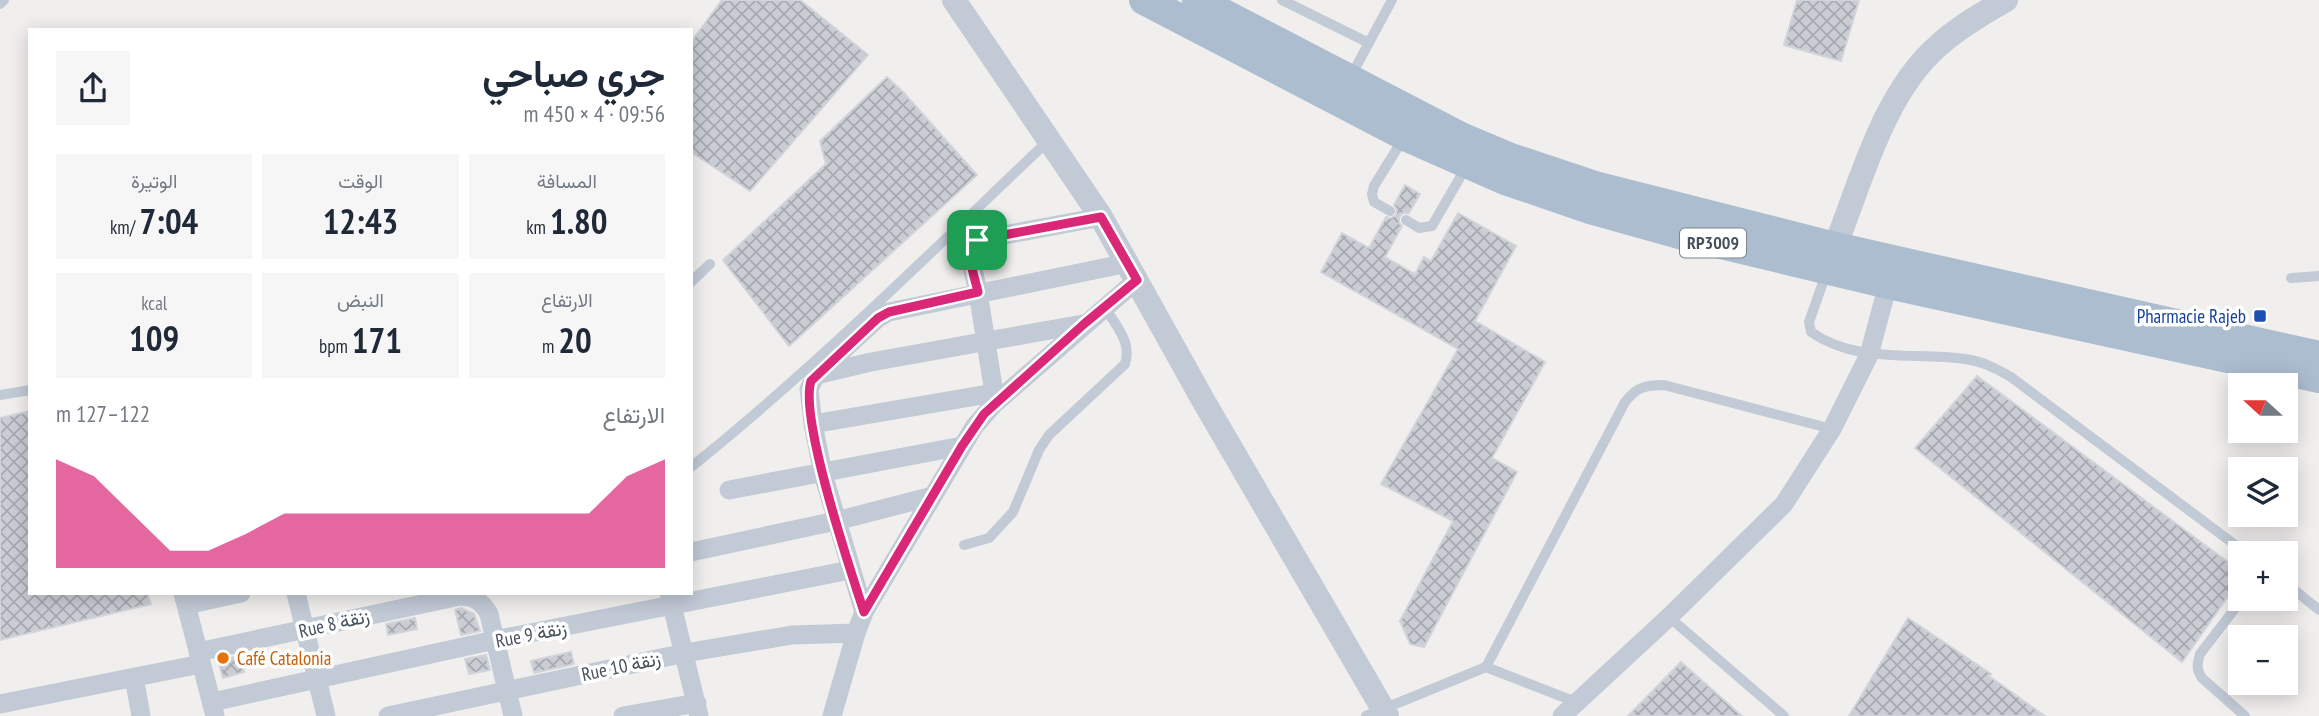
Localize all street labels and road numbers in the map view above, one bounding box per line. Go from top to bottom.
road number: RP3009 [1680,229,1746,258]
street label: Rue 8 زنقة [296,603,372,643]
street label: Rue 9 زنقة [493,615,569,653]
street label: Rue 10 زنقة [579,646,663,686]

